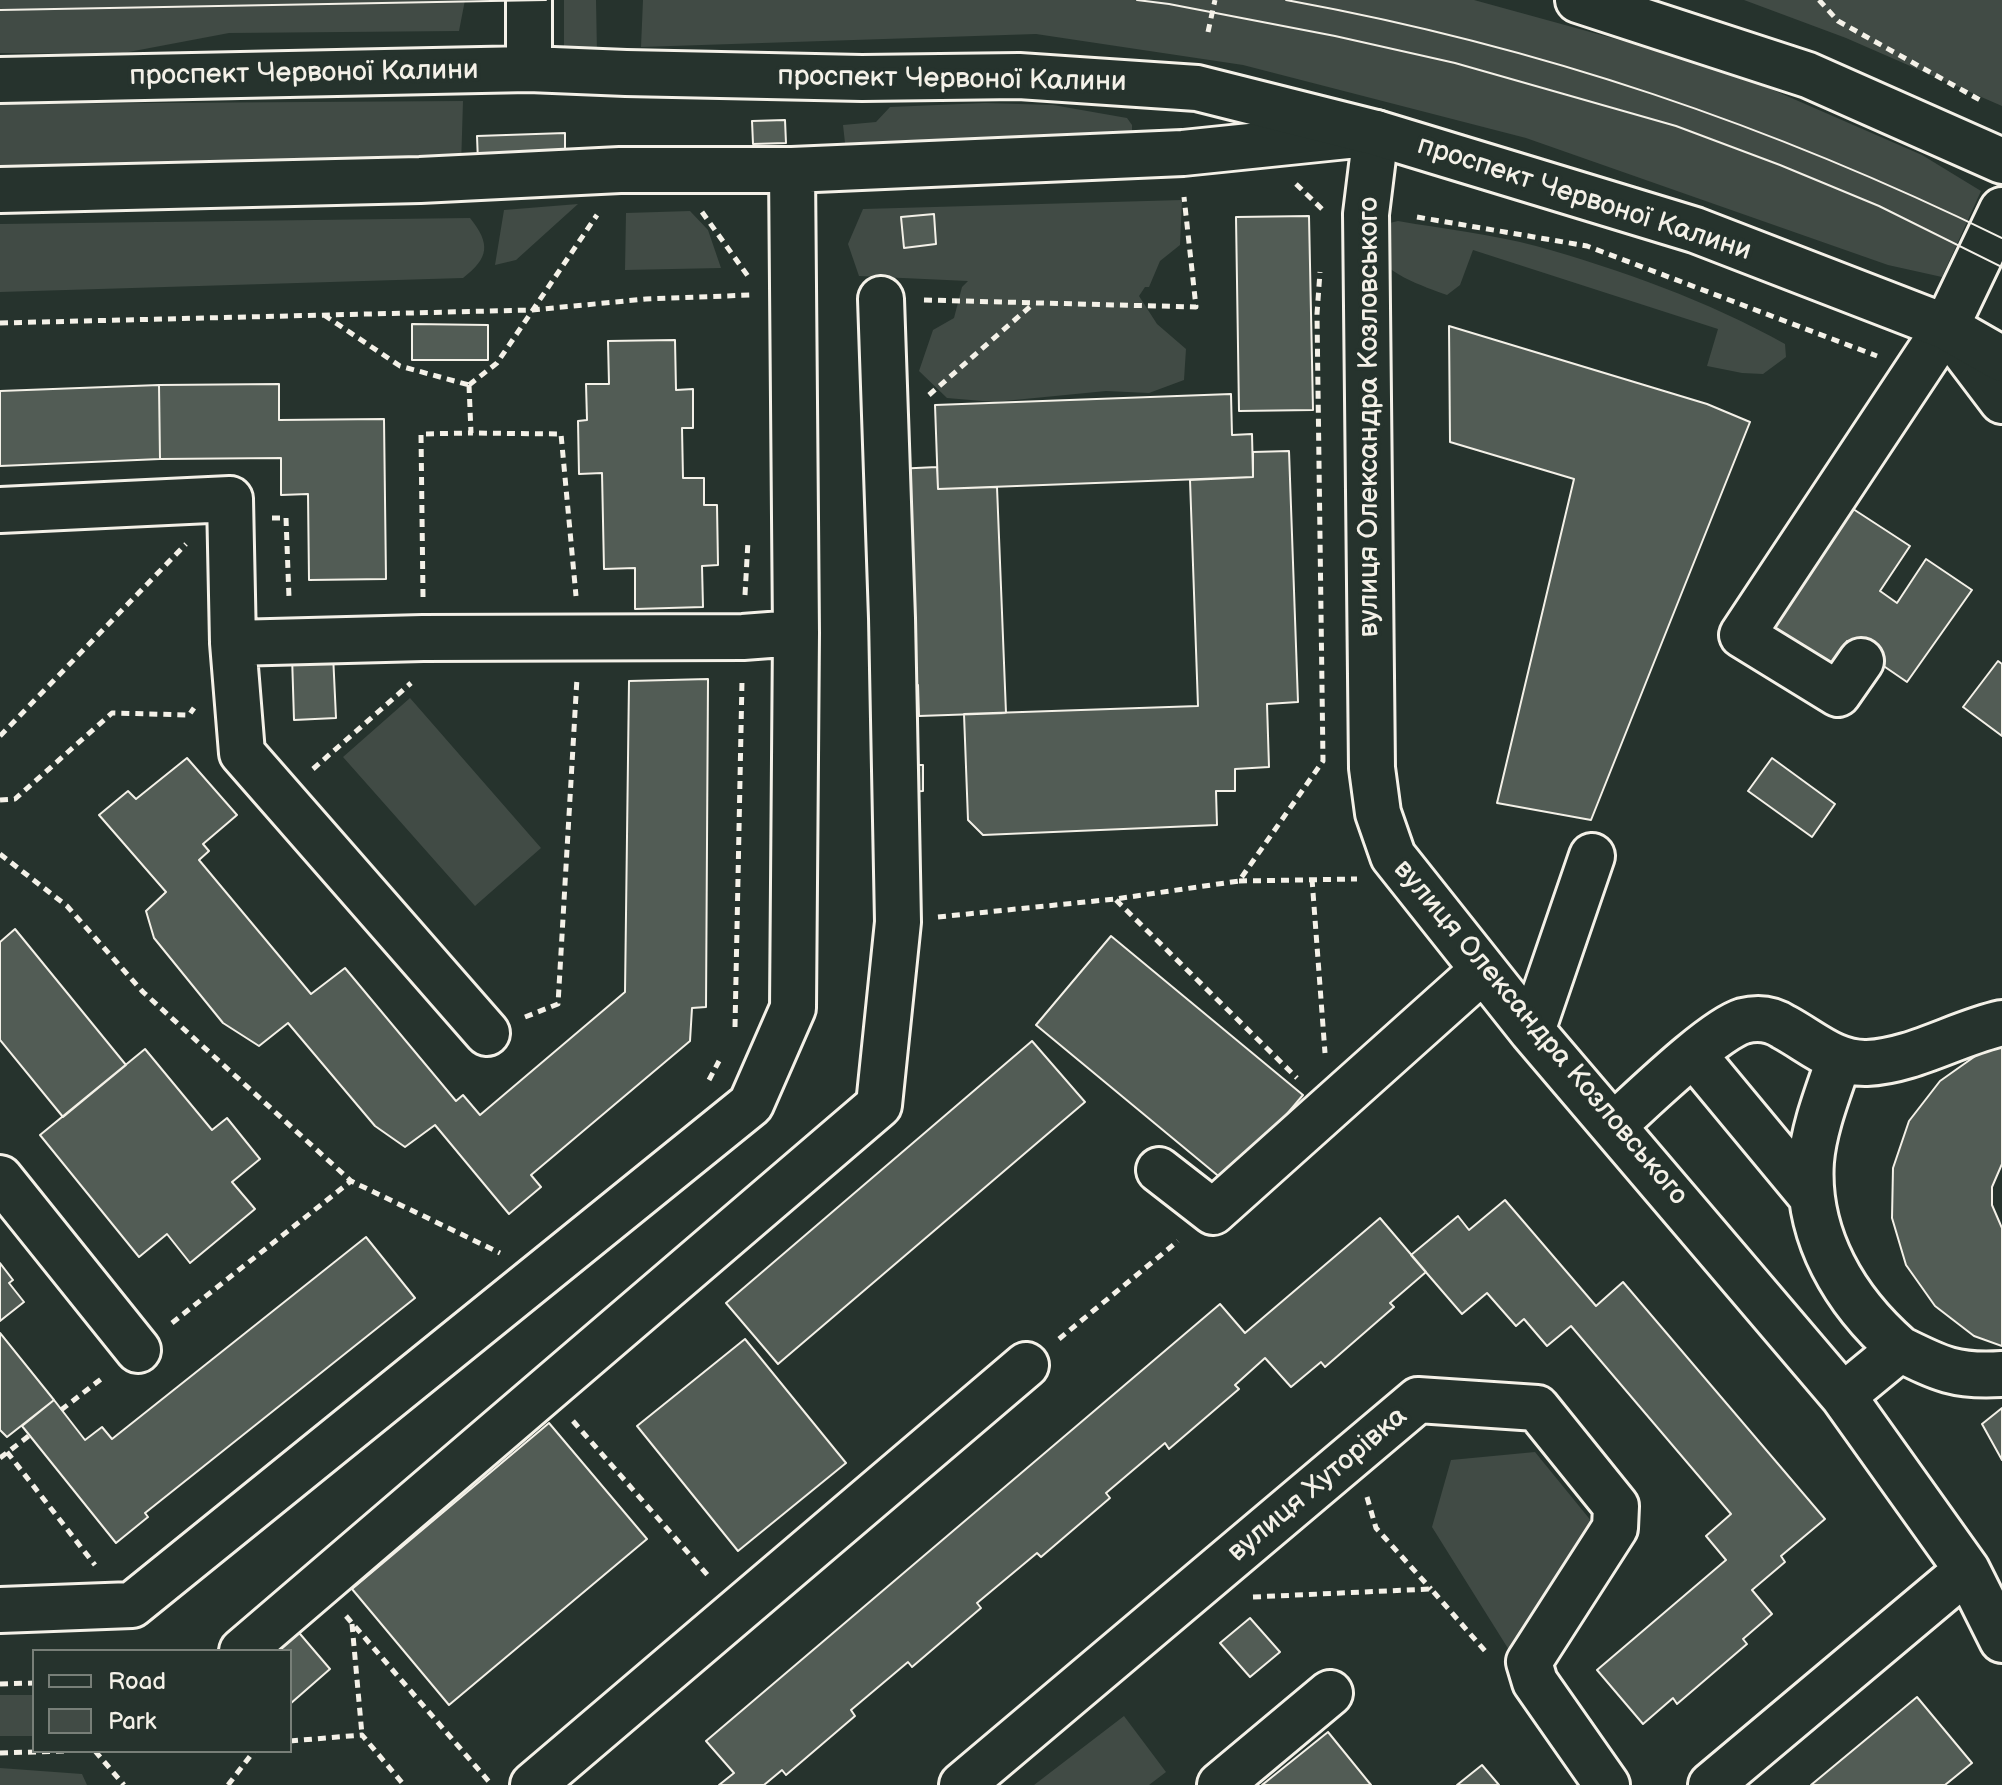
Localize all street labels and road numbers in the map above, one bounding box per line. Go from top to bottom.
street label: проспект Червоної Калини [129,54,479,94]
street label: проспект Червоної Калини [777,60,1127,100]
street label: проспект Червоної Калини [1413,129,1755,269]
street label: вулиця Олександра Козловського [1353,197,1387,637]
street label: вулиця Олександра Козловського [1386,854,1694,1212]
street label: вулиця Хуторівка [1221,1400,1415,1570]

